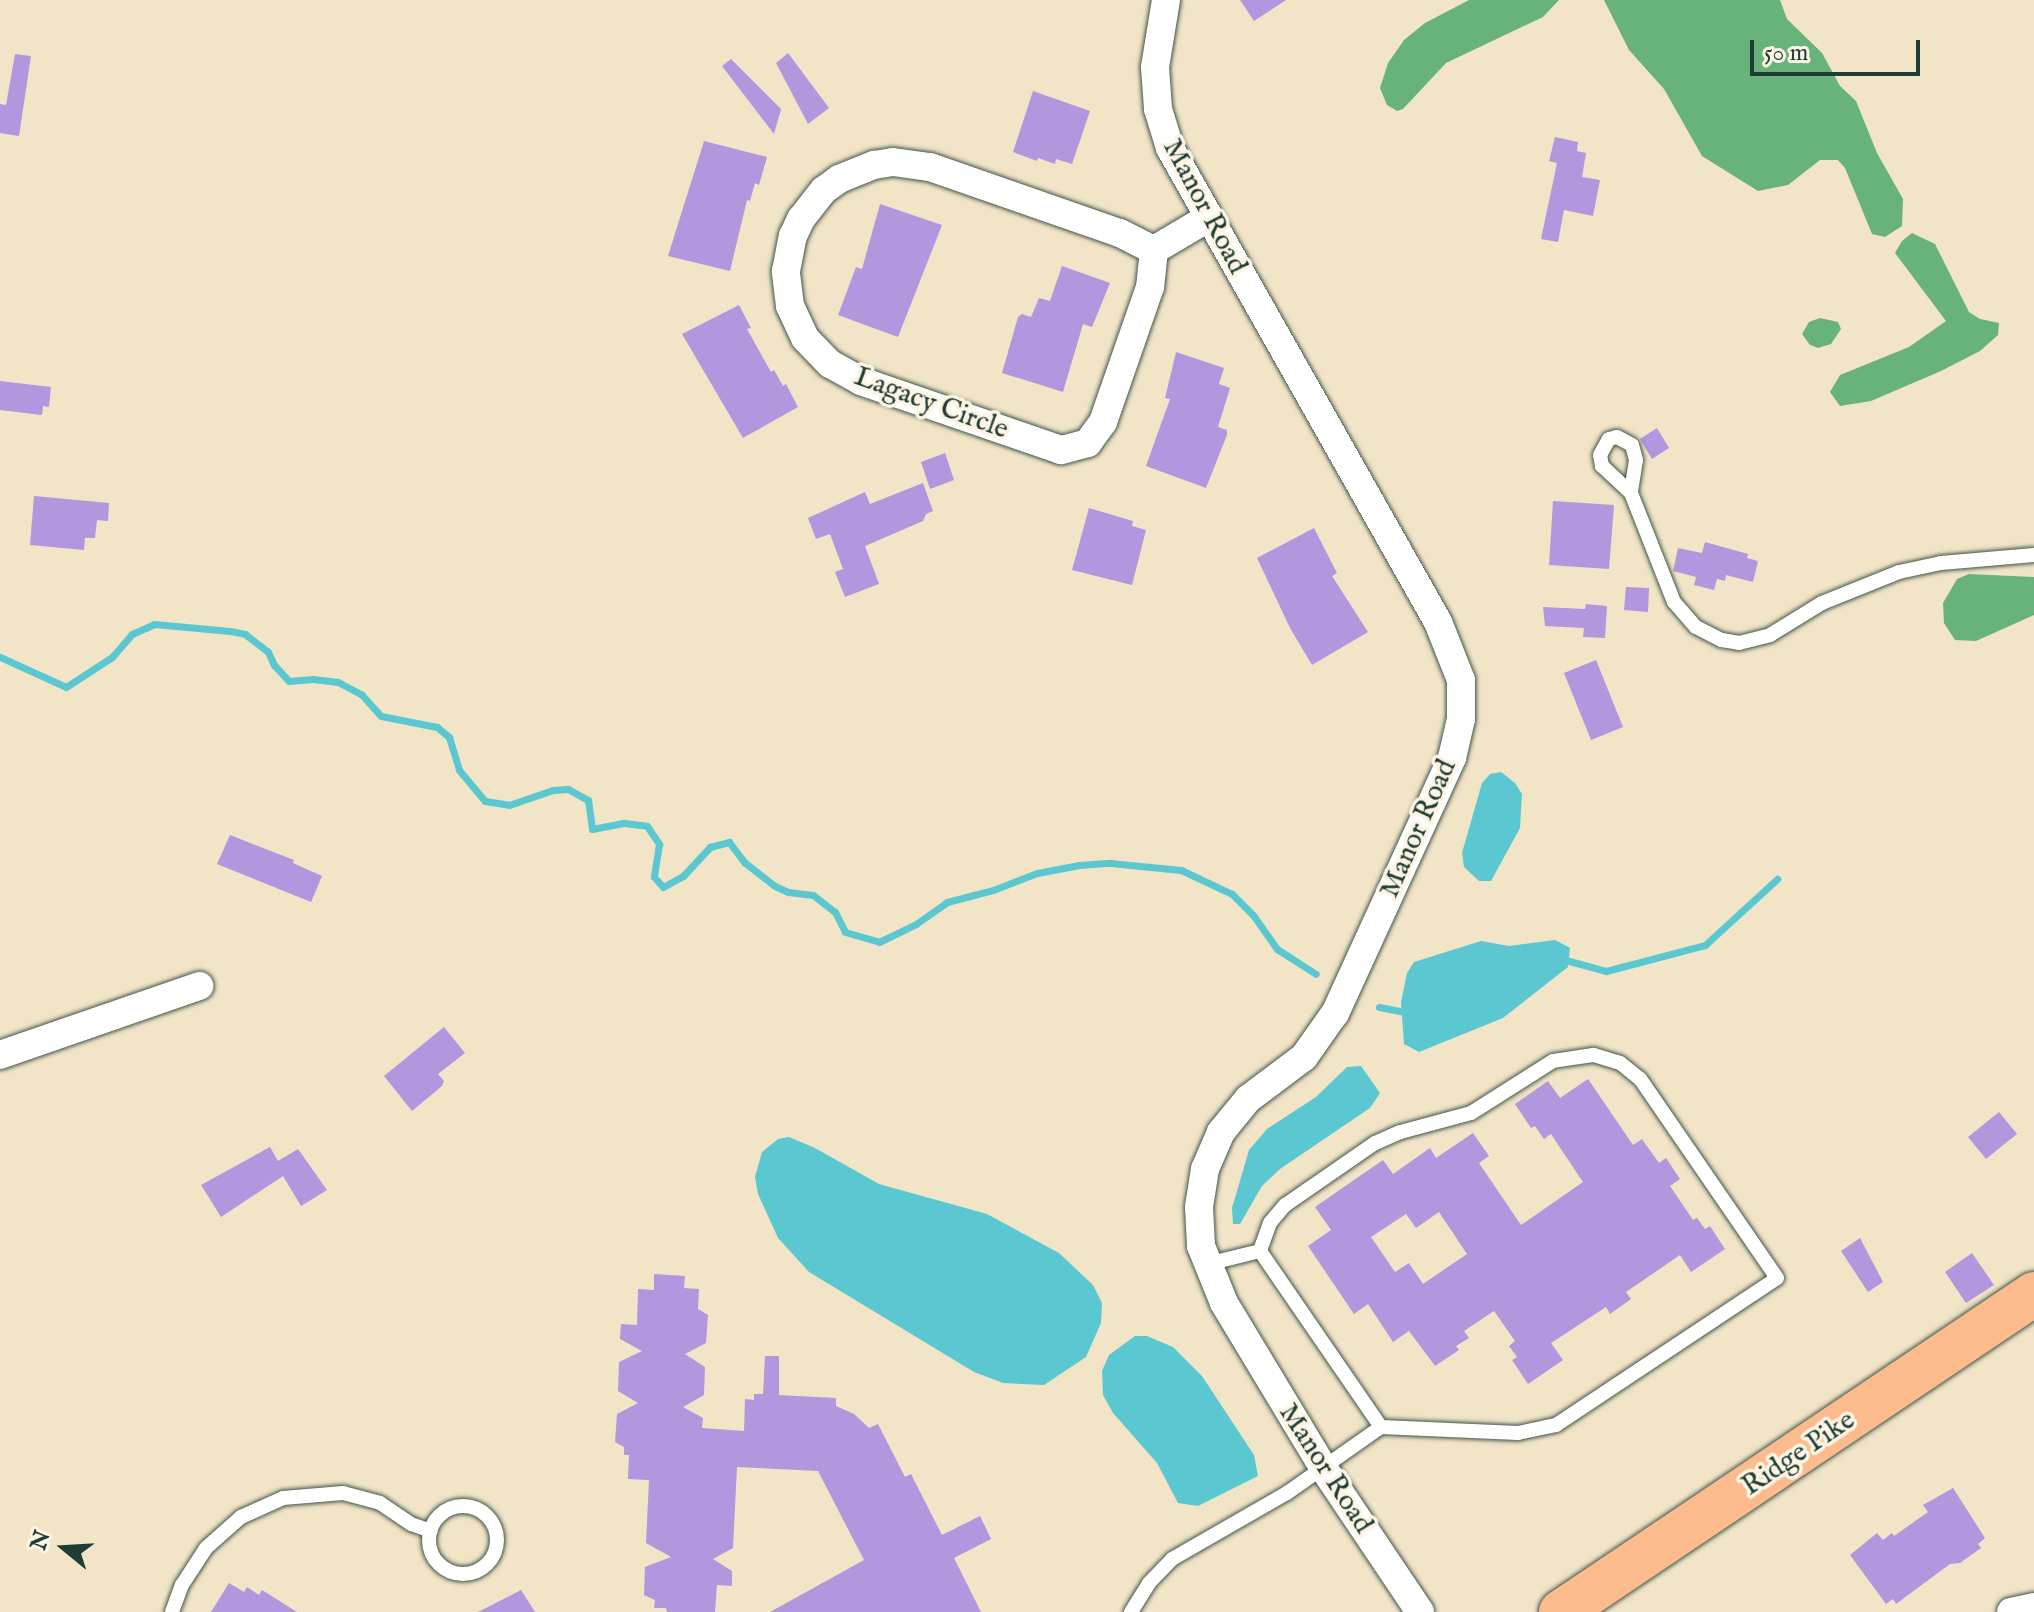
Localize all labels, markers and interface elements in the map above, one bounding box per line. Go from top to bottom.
scale bar [1754,24,1924,74]
text: 50 m [1764,38,1808,69]
street label: Manor Road [1154,134,1254,280]
street label: Lagacy Circle [849,361,1013,447]
street label: Manor Road [1374,755,1464,903]
street label: Manor Road [1271,1398,1379,1540]
street label: Ridge Pike [1736,1404,1862,1504]
north arrow [24,1508,104,1588]
text: N [25,1527,57,1554]

